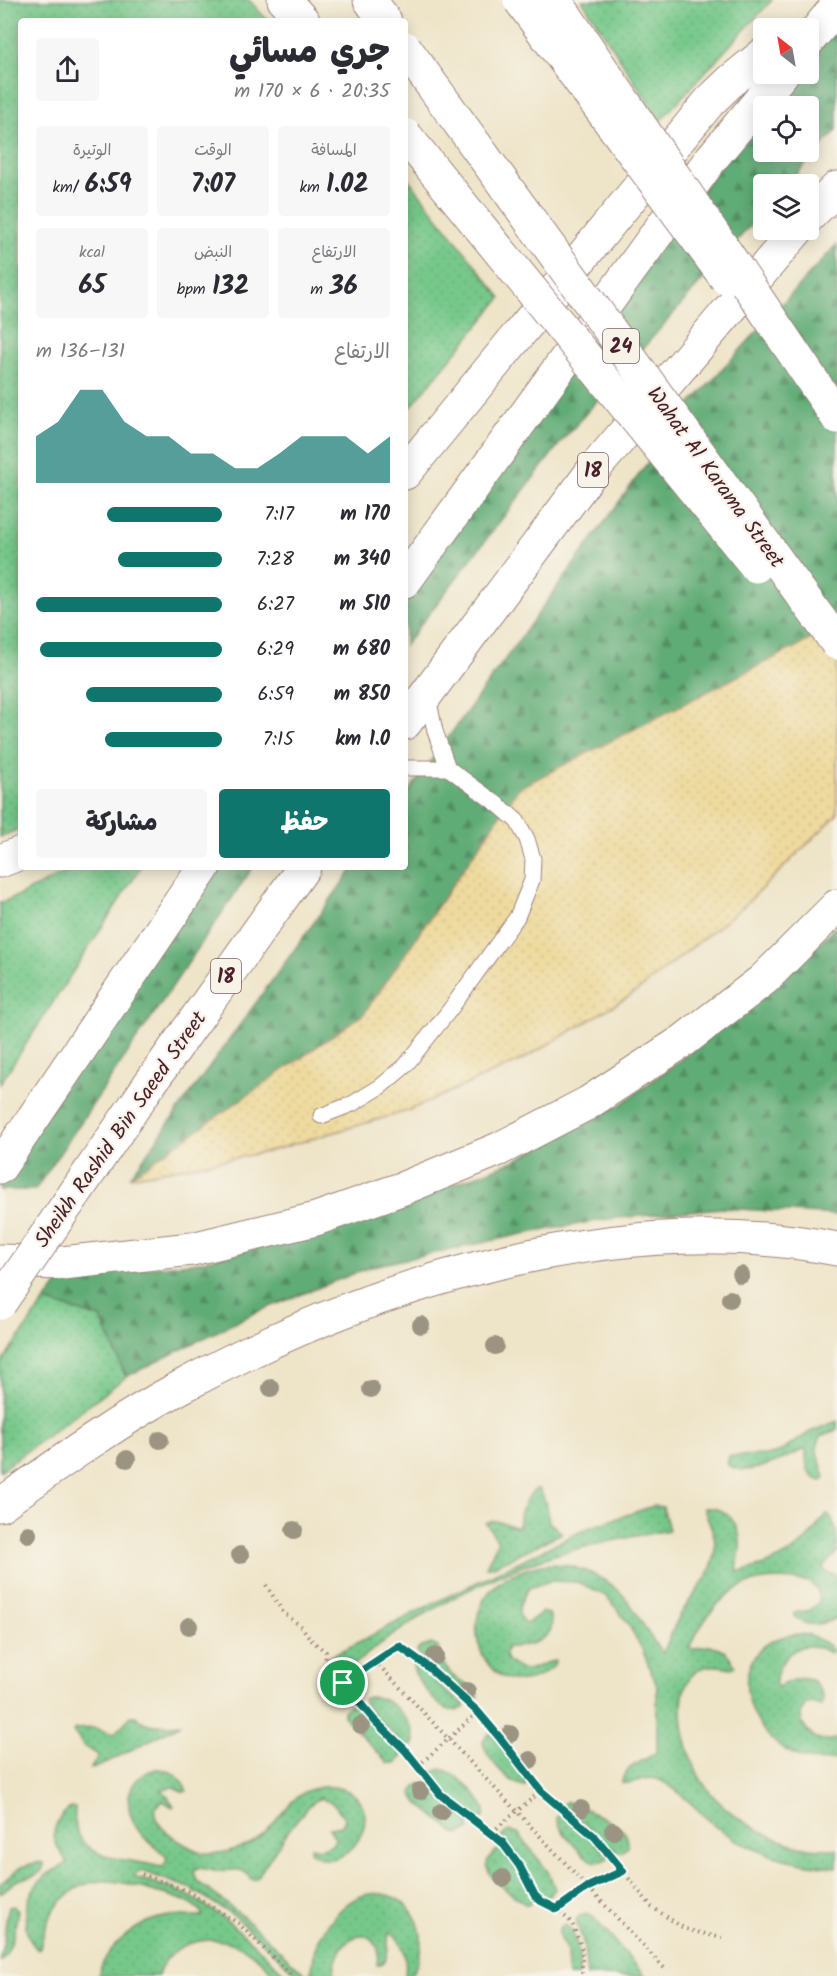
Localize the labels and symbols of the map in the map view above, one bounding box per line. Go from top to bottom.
north arrow [753,18,819,84]
road number: 24 [603,329,639,363]
street label: Wahat Al Karama Street [637,380,793,576]
road number: 18 [578,453,608,487]
road number: 18 [211,959,241,993]
street label: Sheikh Rashid Bin Saeed Street [27,1004,216,1255]
pin [317,1657,368,1708]

